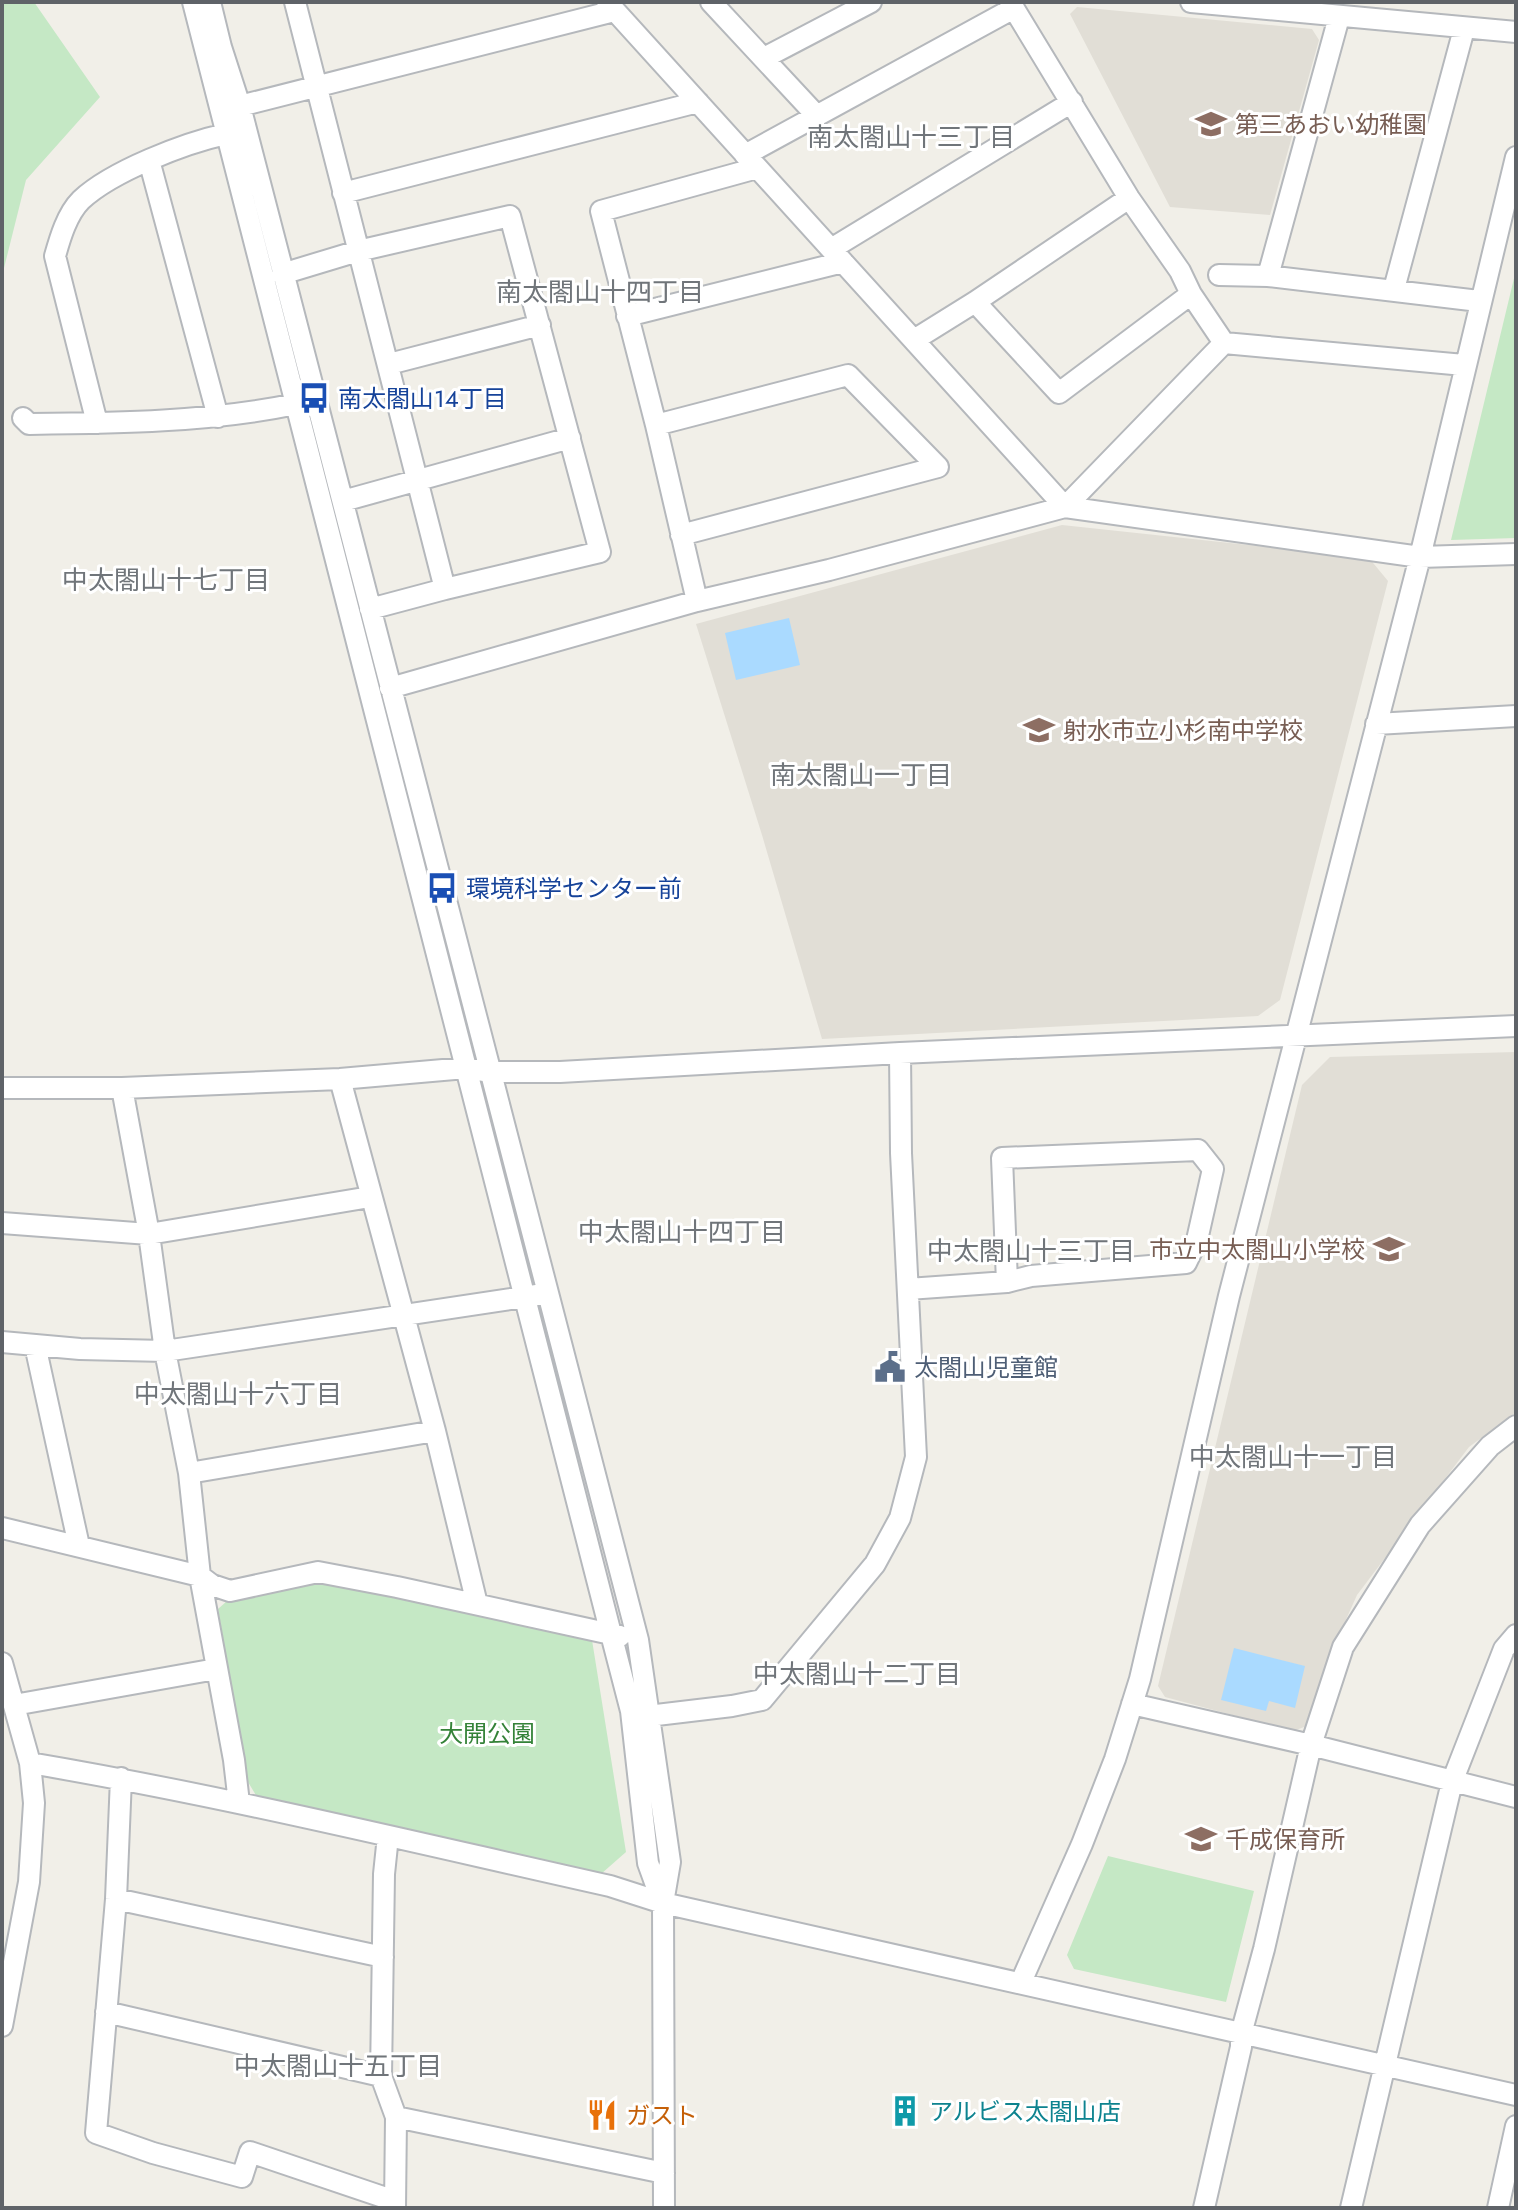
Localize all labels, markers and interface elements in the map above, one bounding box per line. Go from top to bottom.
school or university icon: 第三あおい幼稚園 [1194,107,1228,141]
place label: 第三あおい幼稚園 [1235,107,1427,142]
district label: 南太閤山十三丁目 [807,118,1015,156]
district label: 南太閤山十四丁目 [496,273,704,311]
bus stop icon: 南太閤山14丁目 [297,381,331,415]
place label: 南太閤山14丁目 [338,381,507,416]
district label: 中太閤山十七丁目 [62,561,270,599]
school or university icon: 射水市立小杉南中学校 [1022,713,1056,747]
place label: 射水市立小杉南中学校 [1063,713,1303,748]
district label: 南太閤山一丁目 [770,756,952,794]
bus stop icon: 環境科学センター前 [425,871,459,905]
place label: 環境科学センター前 [466,871,682,906]
district label: 中太閤山十四丁目 [578,1213,786,1251]
district label: 中太閤山十三丁目 [927,1232,1135,1270]
place label: 市立中太閤山小学校 [1149,1232,1365,1267]
school or university icon: 市立中太閤山小学校 [1372,1232,1406,1266]
public building icon: 太閤山児童館 [873,1350,907,1384]
place label: 太閤山児童館 [914,1350,1058,1385]
district label: 中太閤山十六丁目 [134,1375,342,1413]
district label: 中太閤山十一丁目 [1189,1438,1397,1476]
district label: 中太閤山十二丁目 [753,1655,961,1693]
park label: 大開公園 [439,1716,535,1751]
school or university icon: 千成保育所 [1184,1822,1218,1856]
place label: 千成保育所 [1225,1822,1345,1857]
district label: 中太閤山十五丁目 [234,2047,442,2085]
building icon: アルビス太閤山店 [888,2094,922,2128]
place label: アルビス太閤山店 [929,2094,1121,2129]
restaurant icon: ガスト [585,2098,619,2132]
place label: ガスト [626,2098,698,2133]

